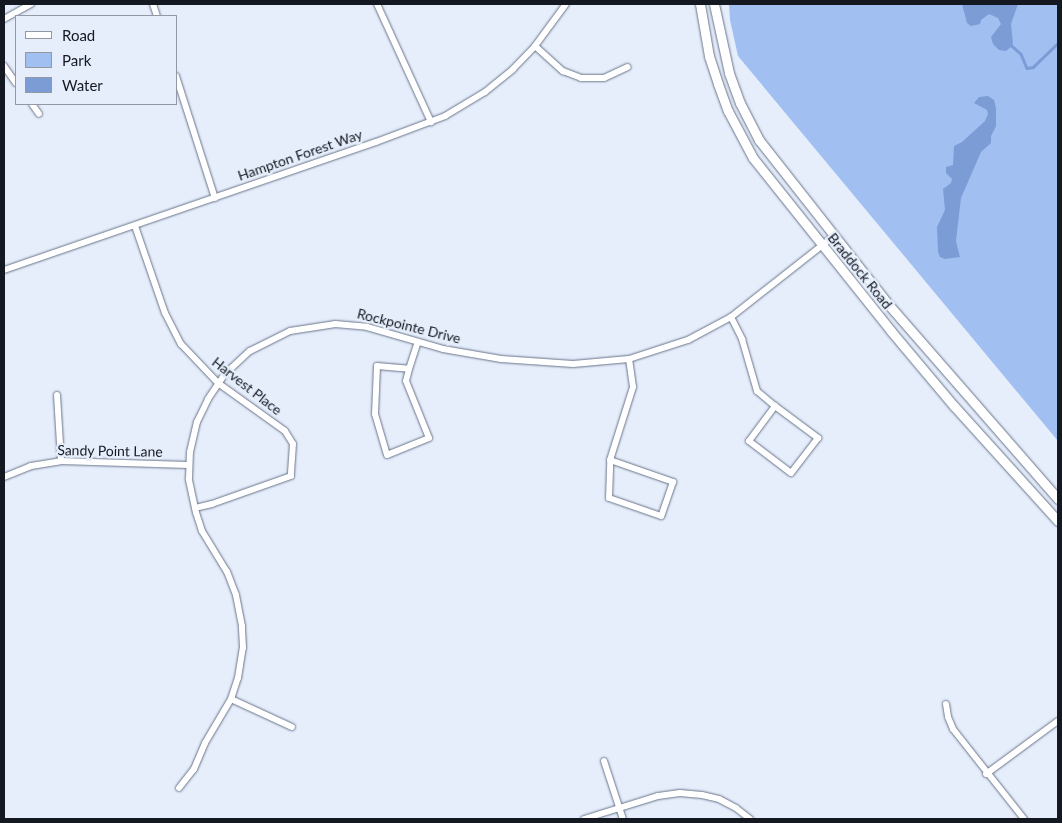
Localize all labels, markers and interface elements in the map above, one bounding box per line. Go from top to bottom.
legend [15,15,178,105]
text: Road [62,26,95,44]
text: Park [62,51,91,69]
text: Water [62,76,103,94]
street label: Hampton Forest Way [235,126,365,184]
street label: Braddock Road [824,230,896,312]
street label: Rockpointe Drive [355,305,463,347]
street label: Harvest Place [209,353,285,419]
street label: Sandy Point Lane [57,442,163,460]

